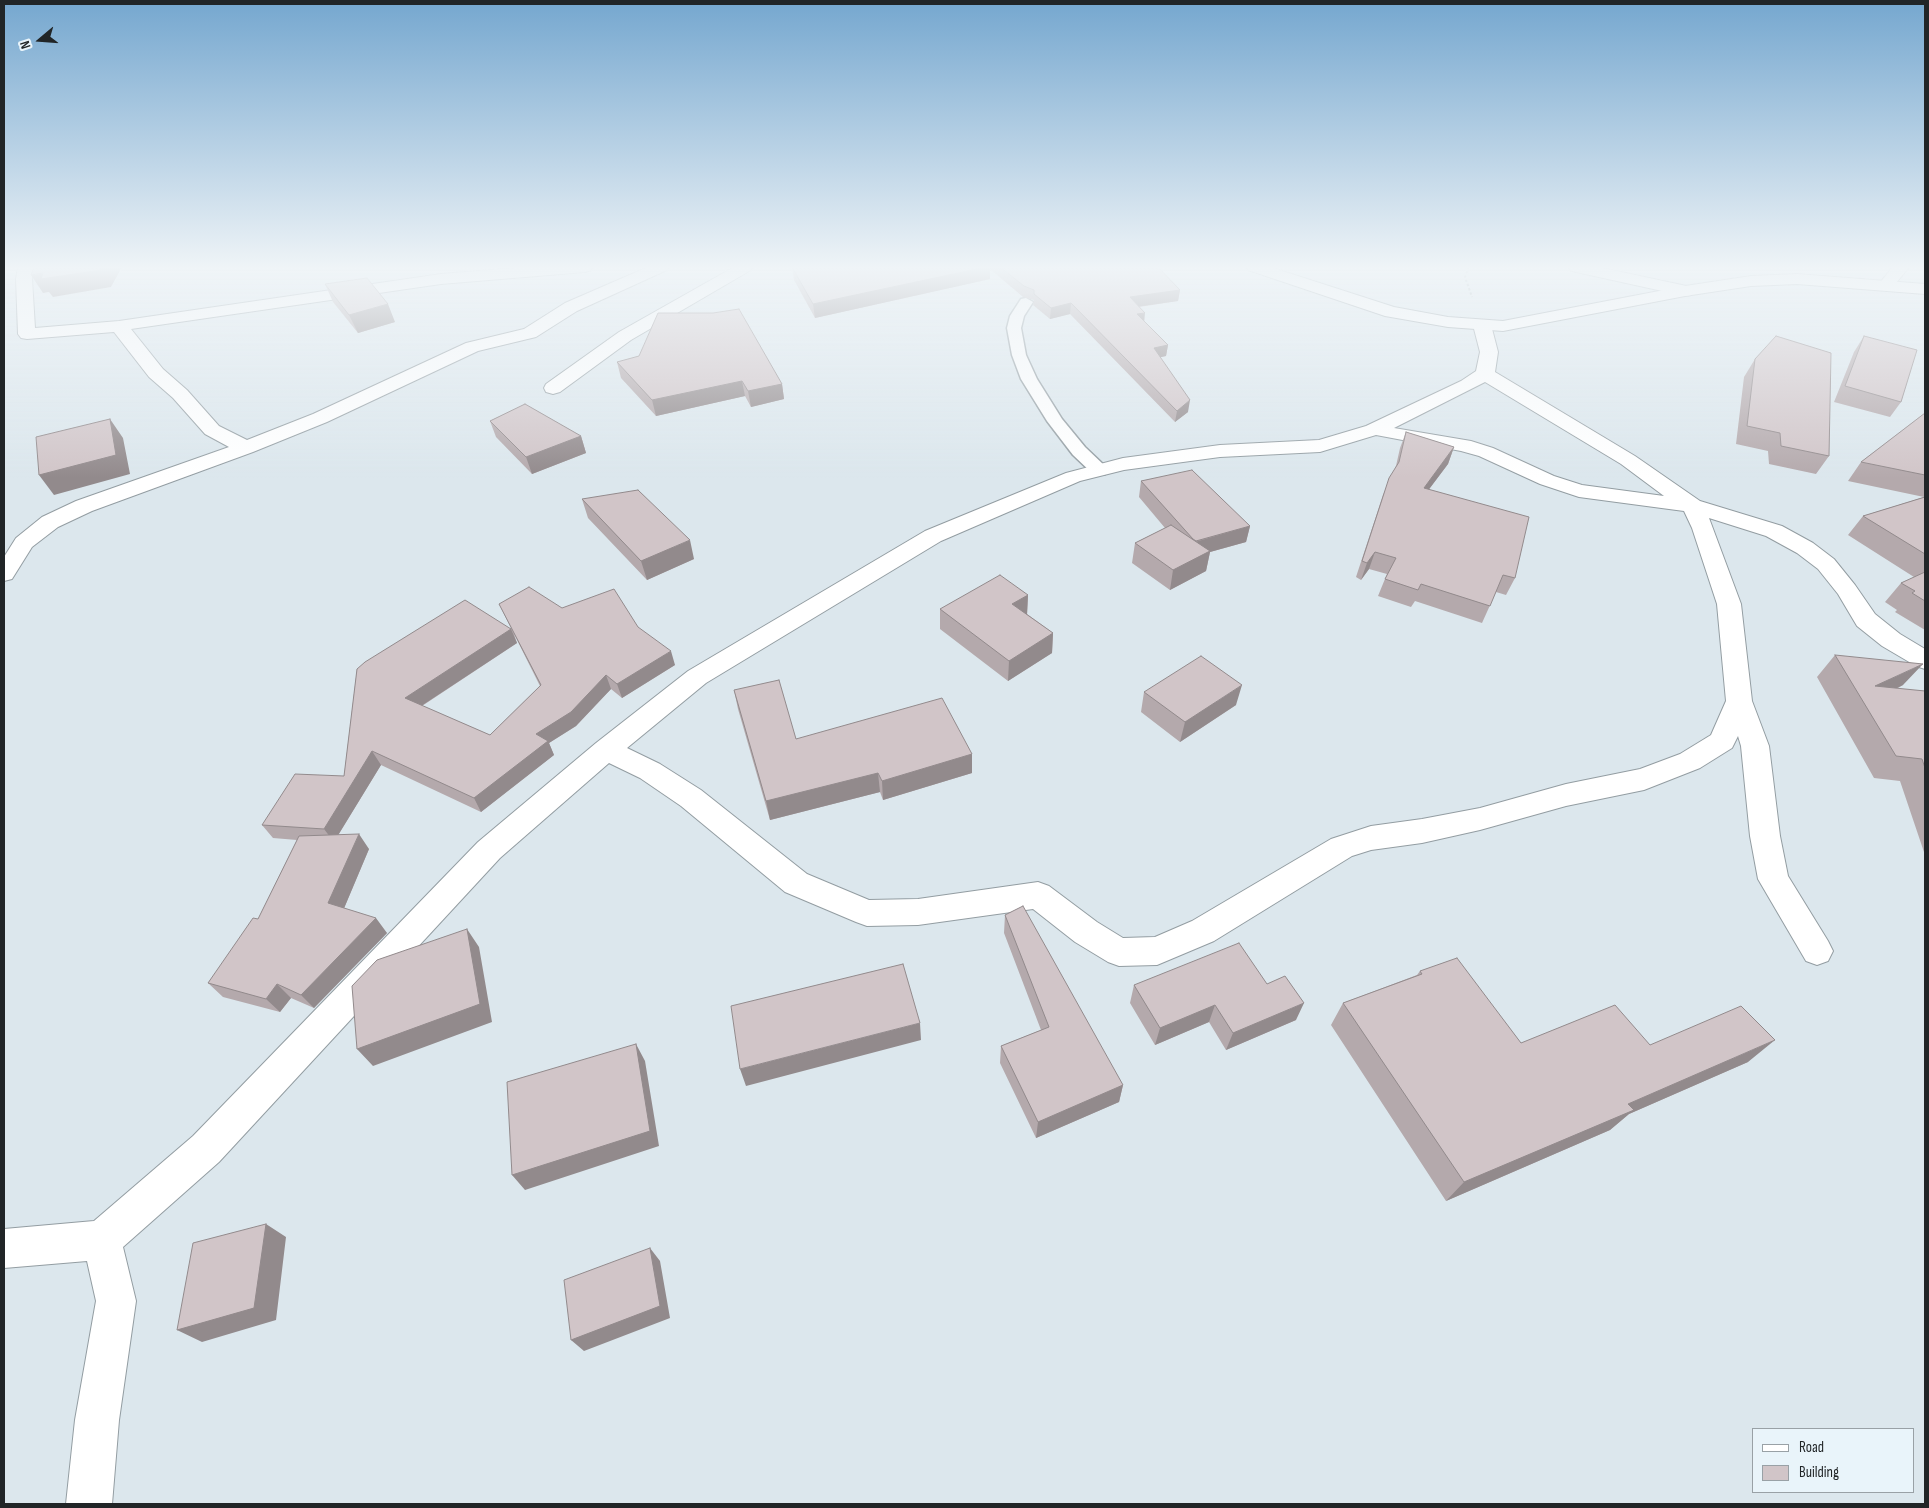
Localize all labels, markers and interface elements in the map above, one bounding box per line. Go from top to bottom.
north arrow [15,15,65,65]
text: N [16,39,35,51]
legend [1752,1428,1914,1493]
text: Road [1799,1438,1824,1457]
text: Building [1799,1463,1839,1482]

